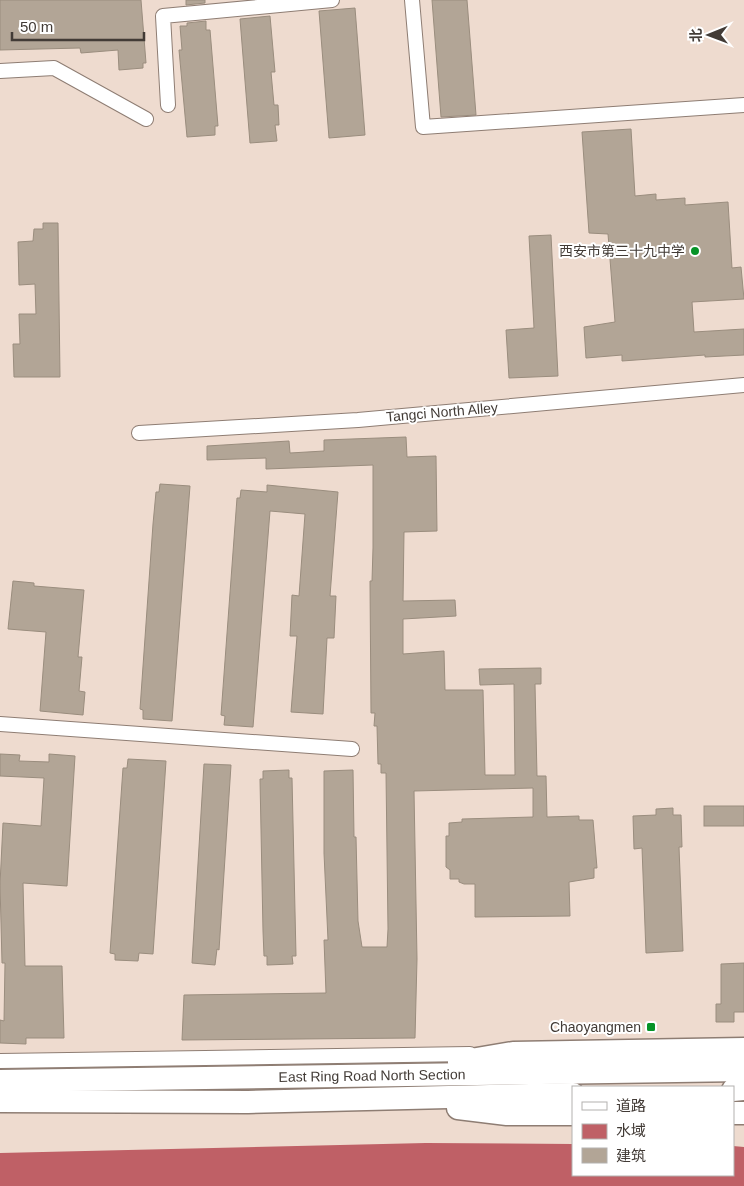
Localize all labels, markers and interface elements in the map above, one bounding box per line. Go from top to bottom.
scale bar [12,10,145,42]
north arrow [684,10,734,60]
text: 50 m [20,18,53,35]
text: 北 [688,28,704,42]
place label: 西安市第三十九中学 [559,243,685,259]
marker: 西安市第三十九中学 [689,245,701,257]
street label: Tangci North Alley [385,399,499,425]
place label: Chaoyangmen [550,1019,641,1035]
marker: Chaoyangmen [645,1021,657,1033]
street label: East Ring Road North Section [278,1066,466,1085]
legend [572,1086,734,1176]
text: 道路 [616,1097,646,1114]
text: 水域 [616,1122,646,1139]
text: 建筑 [616,1147,646,1164]

